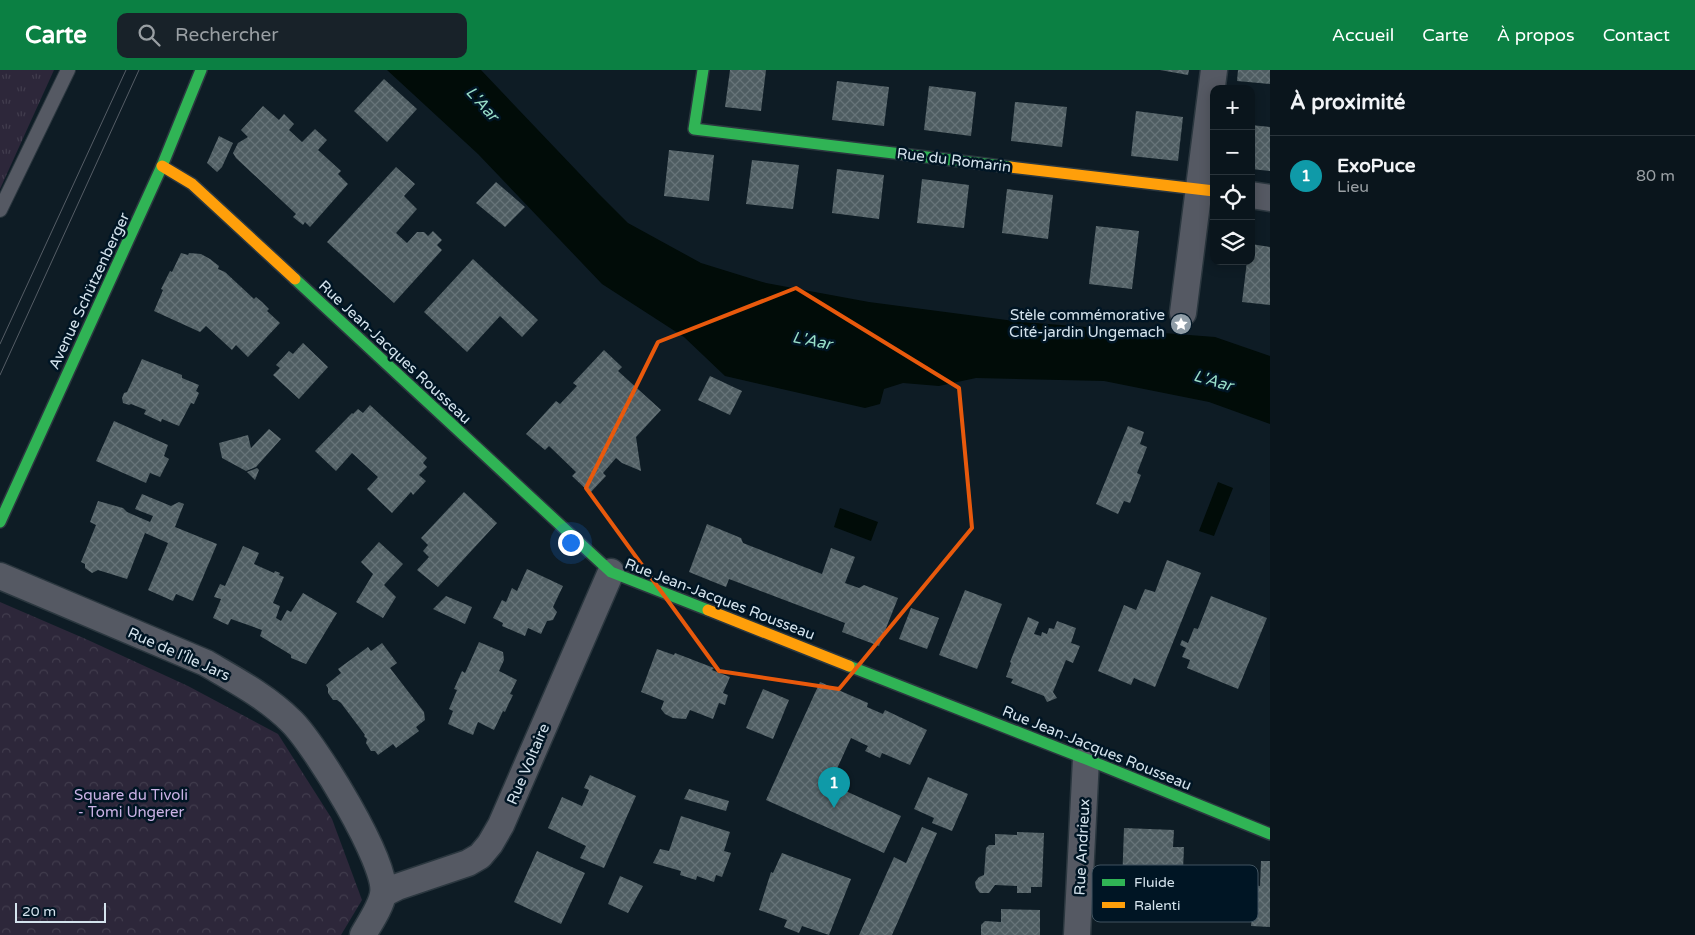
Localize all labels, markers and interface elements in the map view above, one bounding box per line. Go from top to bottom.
search box [117,13,467,58]
text: Carte [25,21,87,50]
icon: search [135,21,163,49]
text: Rechercher [175,24,278,46]
text: Accueil [1332,24,1394,46]
text: Carte [1422,24,1469,46]
text: À propos [1497,24,1575,46]
text: Contact [1603,24,1670,46]
water label: L'Aar [461,83,504,127]
map controls [1210,85,1255,265]
button: + [1210,85,1255,130]
text: À proximité [1290,90,1405,115]
button: − [1210,130,1255,175]
street label: Rue du Romarin [896,144,1012,176]
text: ExoPuce [1337,155,1415,177]
text: 1 [1301,166,1311,186]
text: 80 m [1636,166,1675,186]
button: locate [1210,175,1255,220]
text: Lieu [1337,177,1369,197]
street label: Avenue Schützenberger [45,209,133,372]
button: layers [1210,220,1255,265]
street label: Rue Jean-Jacques Rousseau [315,276,475,428]
place label: Stèle commémorative Cité-jardin Ungemach [1009,306,1165,341]
place icon: Stèle commémorative Cité-jardin Ungemach [1169,312,1193,336]
water label: L'Aar [791,327,835,355]
water label: L'Aar [1191,366,1237,397]
your location [558,530,584,556]
street label: Rue Jean-Jacques Rousseau [622,554,818,644]
street label: Rue de l'Île Jars [125,623,233,685]
street label: Rue Jean-Jacques Rousseau [1000,702,1194,794]
street label: Rue Voltaire [503,721,553,807]
pin: 1 [818,767,850,808]
park label: Square du Tivoli - Tomi Ungerer [74,786,188,821]
street label: Rue Andrieux [1070,798,1094,896]
legend [1092,865,1258,922]
text: Fluide [1134,874,1175,891]
text: Ralenti [1134,897,1180,914]
scale bar [15,900,106,923]
text: 20 m [22,903,56,920]

